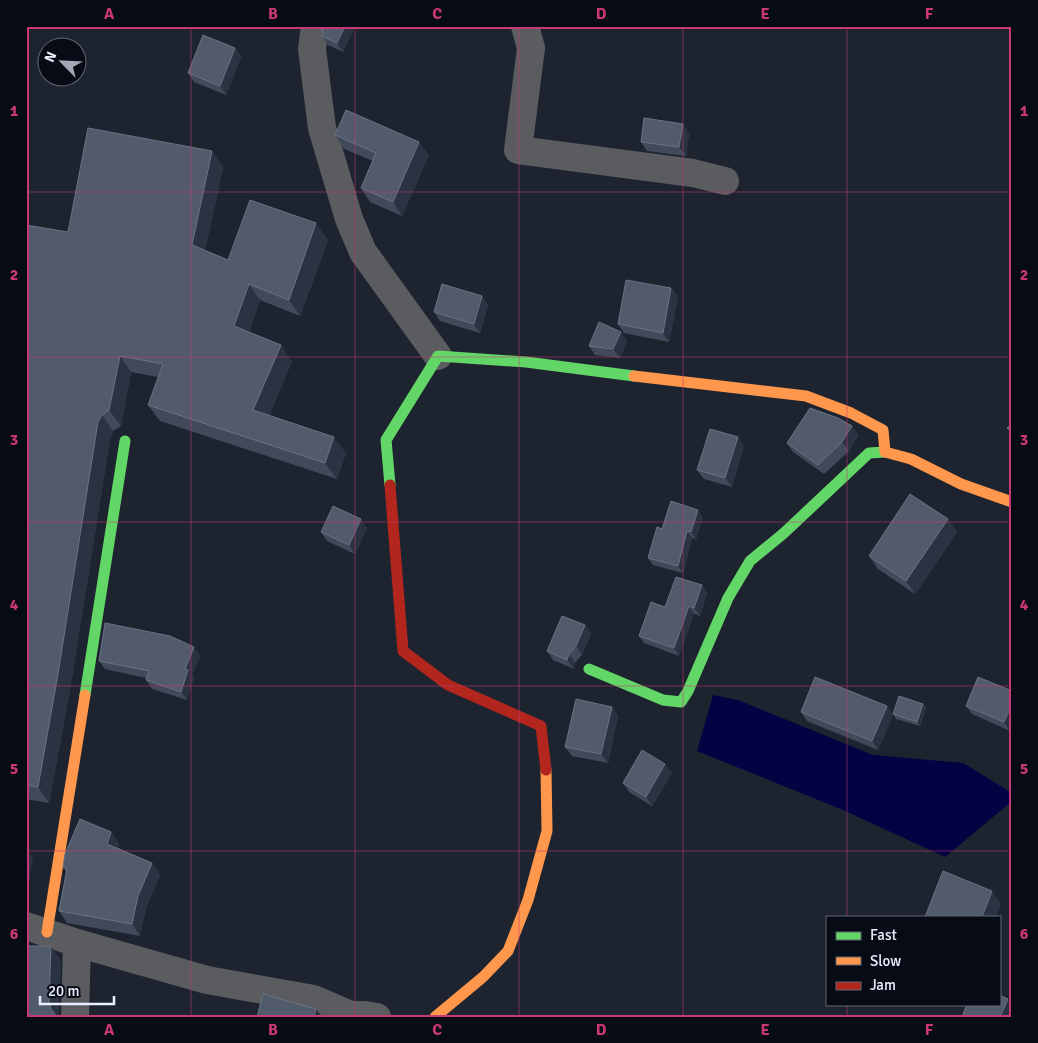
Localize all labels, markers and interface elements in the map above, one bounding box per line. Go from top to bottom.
text: A [104,4,115,24]
text: B [268,4,278,24]
text: C [432,4,442,24]
text: D [596,4,607,24]
text: E [760,4,770,24]
text: F [925,4,934,24]
north arrow [38,38,88,88]
text: N [41,49,60,65]
text: 1 [10,101,19,121]
text: 1 [1020,101,1029,121]
text: 2 [10,265,18,285]
text: 2 [1020,265,1028,285]
text: 3 [10,430,18,450]
text: 3 [1020,430,1028,450]
text: 4 [10,595,19,615]
text: 4 [1020,595,1029,615]
text: 5 [10,759,18,779]
text: 5 [1020,759,1028,779]
legend [826,916,1000,1006]
text: 6 [10,924,19,944]
text: 6 [1020,924,1029,944]
text: Fast [870,926,897,944]
text: Slow [870,952,901,970]
scale bar [40,973,114,1005]
text: Jam [870,976,896,994]
text: 20 m [48,982,79,1000]
text: A [104,1020,115,1040]
text: B [268,1020,278,1040]
text: C [432,1020,442,1040]
text: D [596,1020,607,1040]
text: E [760,1020,770,1040]
text: F [925,1020,934,1040]

